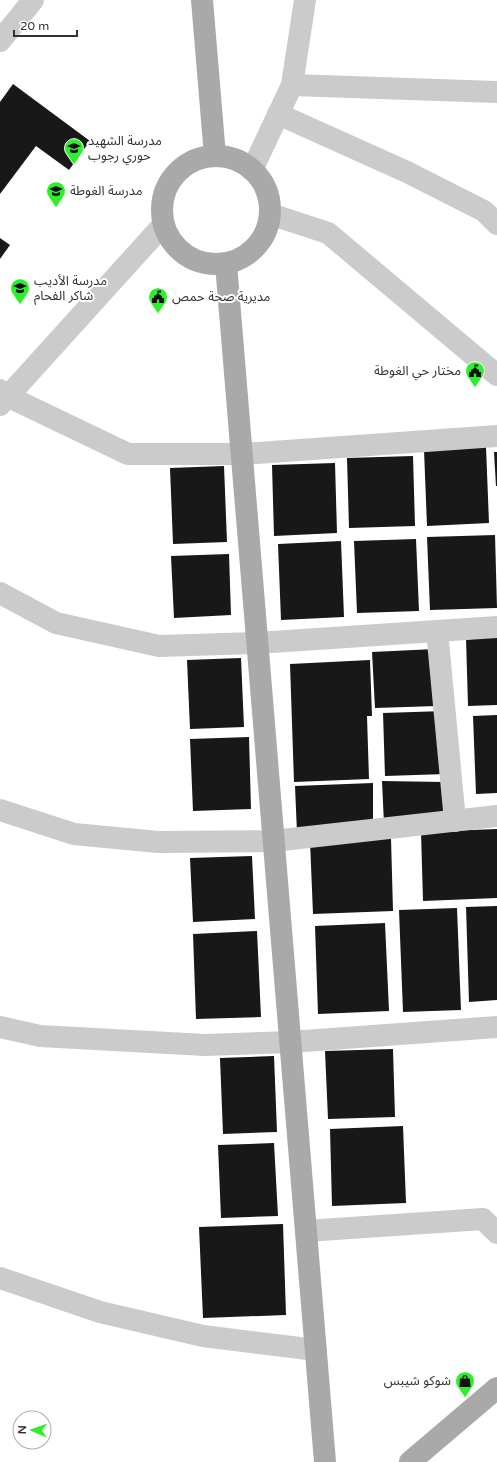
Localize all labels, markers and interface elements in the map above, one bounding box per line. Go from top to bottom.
scale bar [14,12,77,38]
text: 20 m [20,19,49,33]
place label: مدرسة الشهيد حوري رجوب [88,133,162,166]
school or university icon: مدرسة الشهيد حوري رجوب [63,137,85,165]
school or university icon: مدرسة الغوطة [45,180,67,208]
place label: مدرسة الغوطة [70,183,143,199]
place label: مدرسة الأديب شاكر الفحام [34,273,107,305]
school or university icon: مدرسة الأديب شاكر الفحام [9,277,31,305]
public building icon: مديرية صحة حمص [147,286,169,314]
place label: مديرية صحة حمص [172,289,271,305]
public building icon: مختار حي الغوطة [464,360,486,388]
place label: مختار حي الغوطة [374,363,461,381]
shop icon: شوكو شيبس [454,1370,476,1398]
place label: شوكو شيبس [384,1373,451,1389]
north arrow [12,1410,52,1450]
text: N [16,1425,29,1434]

